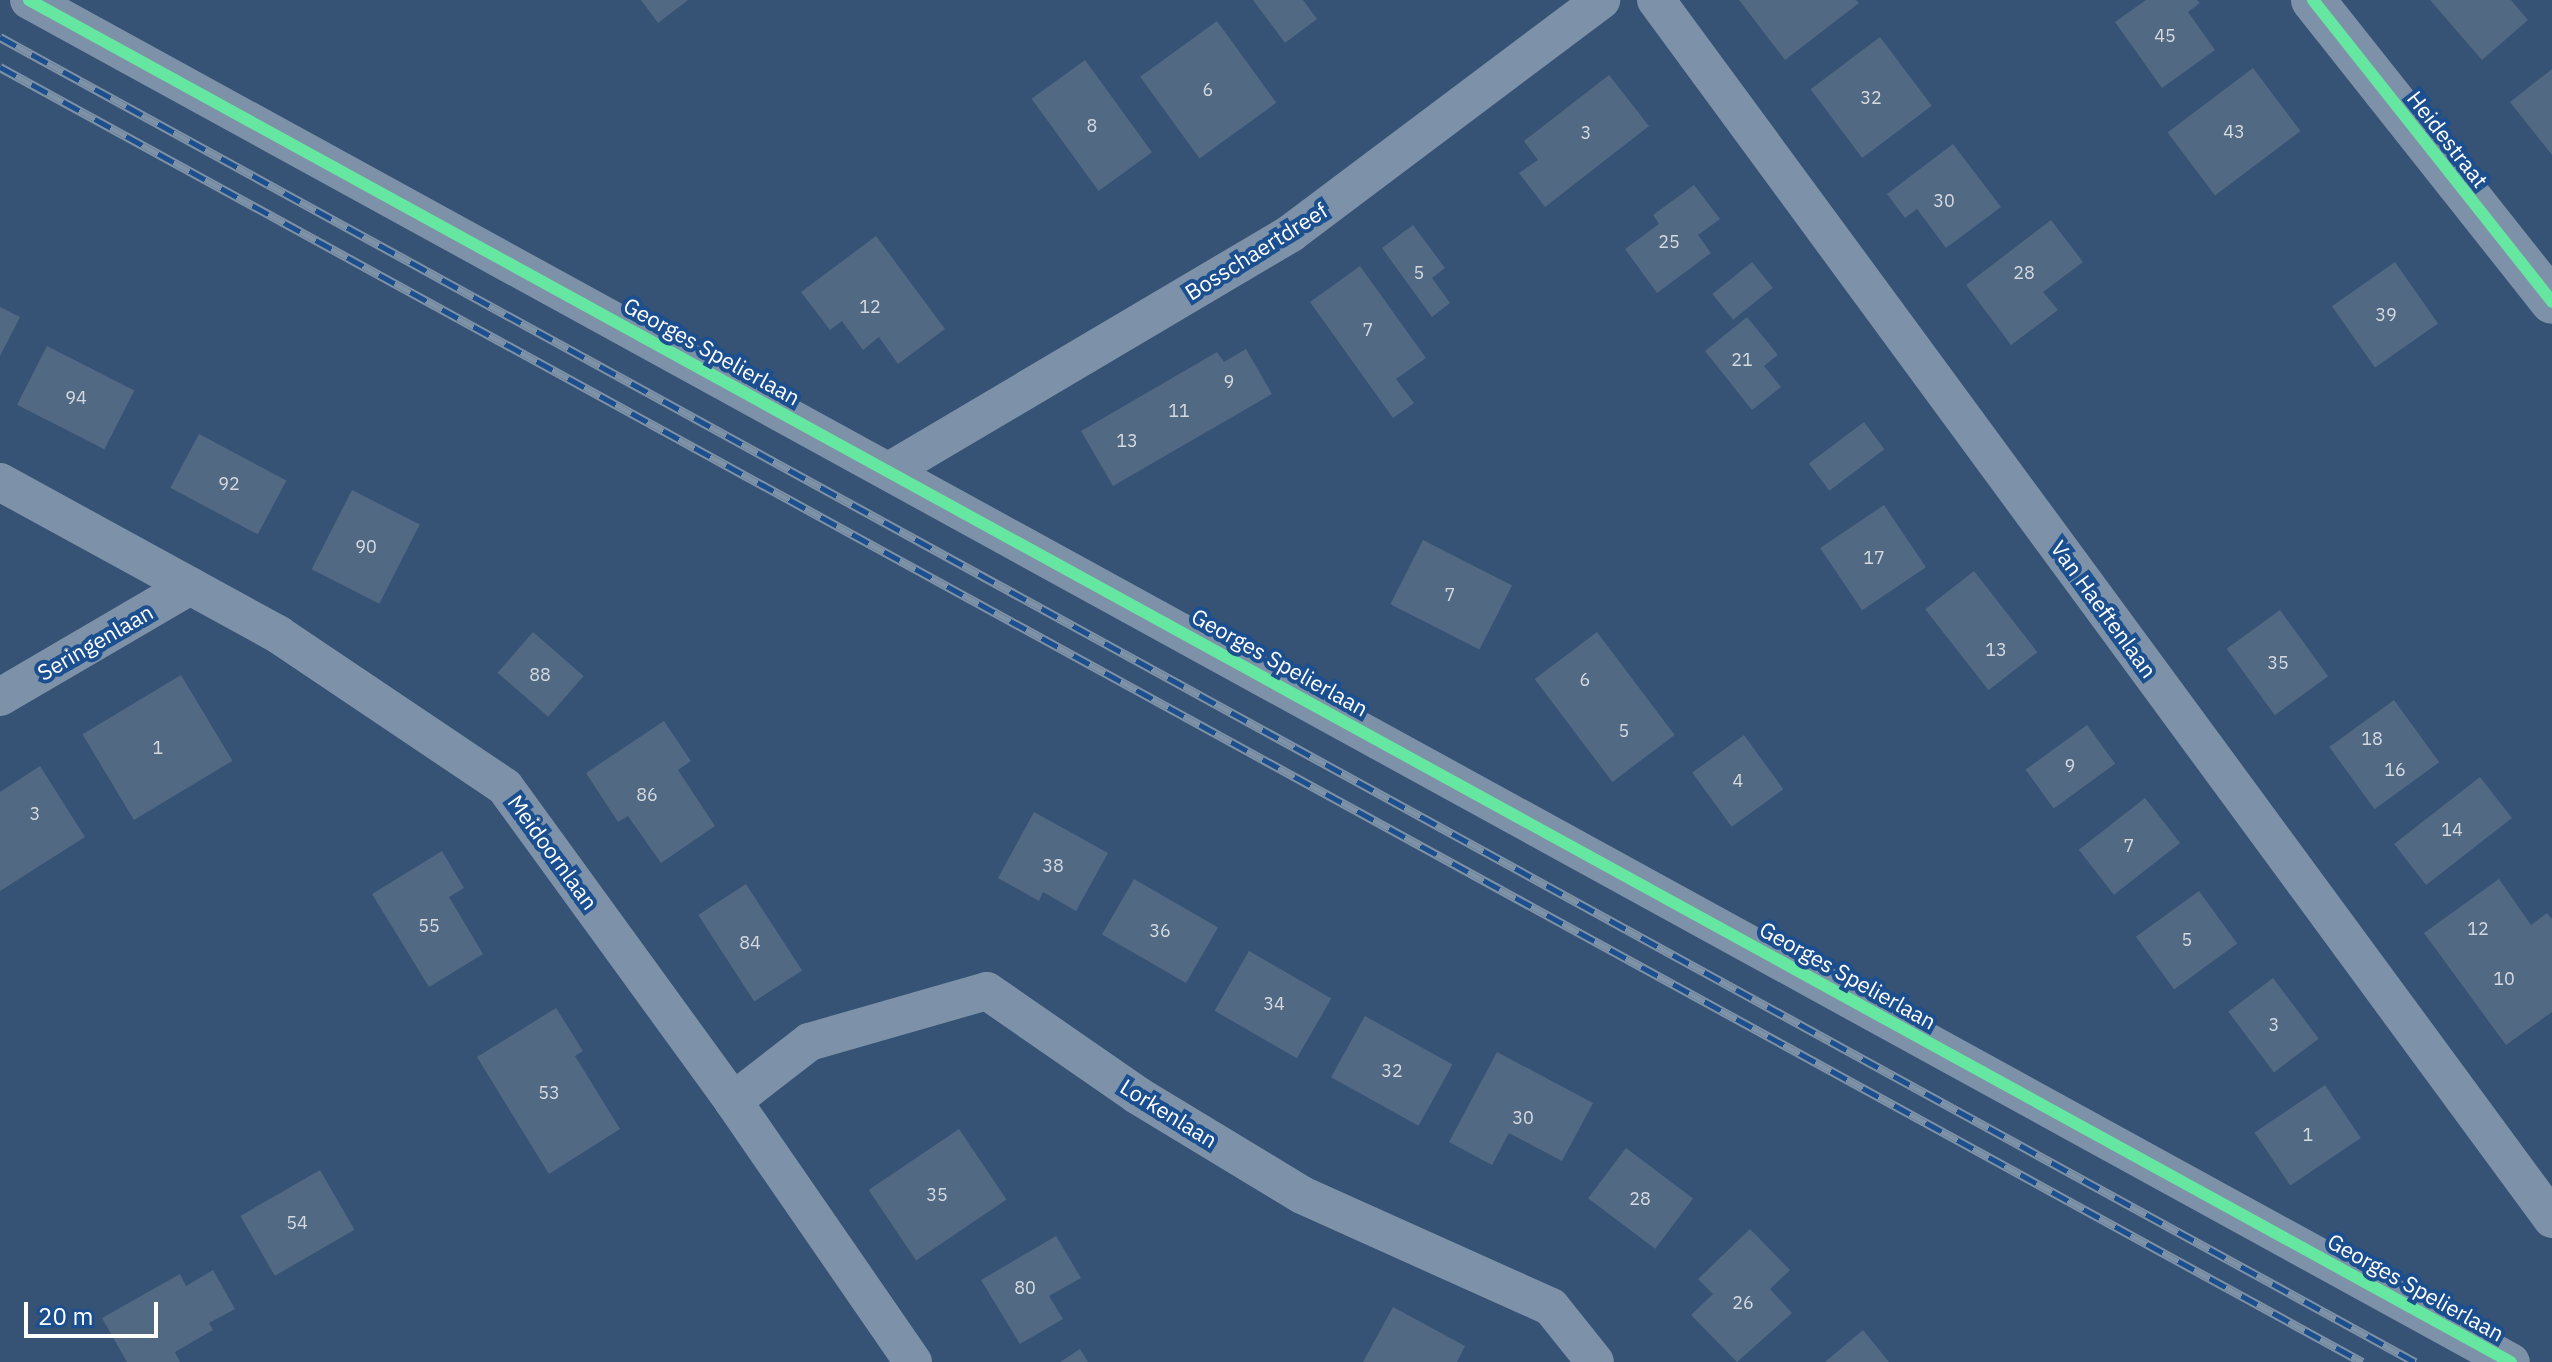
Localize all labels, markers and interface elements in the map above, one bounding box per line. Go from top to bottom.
house number: 45 [2154,25,2176,47]
house number: 6 [1203,79,1213,101]
street label: Heidestraat [2402,85,2494,193]
house number: 32 [1860,87,1882,109]
house number: 8 [1087,115,1097,137]
house number: 43 [2223,121,2245,143]
house number: 3 [1581,122,1591,144]
house number: 30 [1933,190,1955,212]
street label: Bosschaertdreef [1180,197,1332,305]
house number: 25 [1658,231,1680,253]
house number: 5 [1414,262,1424,284]
house number: 28 [2013,262,2035,284]
street label: Georges Spelierlaan [619,291,805,411]
house number: 12 [859,296,881,318]
house number: 39 [2375,304,2397,326]
house number: 7 [1363,319,1373,341]
house number: 21 [1731,349,1753,371]
house number: 9 [1224,371,1234,393]
house number: 94 [65,387,87,409]
house number: 11 [1168,400,1190,422]
house number: 13 [1116,430,1138,452]
house number: 92 [218,473,240,495]
street label: Van Haeftenlaan [2045,535,2163,683]
house number: 90 [355,536,377,558]
house number: 17 [1863,547,1885,569]
house number: 7 [1445,584,1455,606]
street label: Seringenlaan [33,598,157,686]
street label: Georges Spelierlaan [1187,602,1373,722]
house number: 13 [1985,639,2007,661]
house number: 35 [2267,652,2289,674]
house number: 88 [529,664,551,686]
house number: 6 [1580,669,1590,691]
house number: 5 [1619,720,1629,742]
house number: 18 [2361,728,2383,750]
house number: 1 [153,737,163,759]
house number: 9 [2065,755,2075,777]
house number: 16 [2384,759,2406,781]
house number: 4 [1733,770,1743,792]
house number: 86 [636,784,658,806]
street label: Meidoornlaan [503,789,603,915]
house number: 3 [30,803,40,825]
house number: 14 [2441,819,2463,841]
house number: 7 [2124,835,2134,857]
house number: 38 [1042,855,1064,877]
house number: 55 [418,915,440,937]
street label: Georges Spelierlaan [1755,915,1941,1035]
house number: 12 [2467,918,2489,940]
house number: 36 [1149,920,1171,942]
house number: 5 [2182,929,2192,951]
house number: 84 [739,932,761,954]
house number: 10 [2493,968,2515,990]
house number: 34 [1263,993,1285,1015]
house number: 3 [2269,1014,2279,1036]
house number: 32 [1381,1060,1403,1082]
street label: Lorkenlaan [1116,1073,1222,1153]
house number: 53 [538,1082,560,1104]
house number: 30 [1512,1107,1534,1129]
house number: 1 [2303,1124,2313,1146]
house number: 35 [926,1184,948,1206]
house number: 28 [1629,1188,1651,1210]
house number: 54 [286,1212,308,1234]
street label: Georges Spelierlaan [2323,1227,2509,1347]
house number: 80 [1014,1277,1036,1299]
scale bar [28,1286,162,1336]
house number: 26 [1732,1292,1754,1314]
text: 20 m [38,1300,93,1332]

